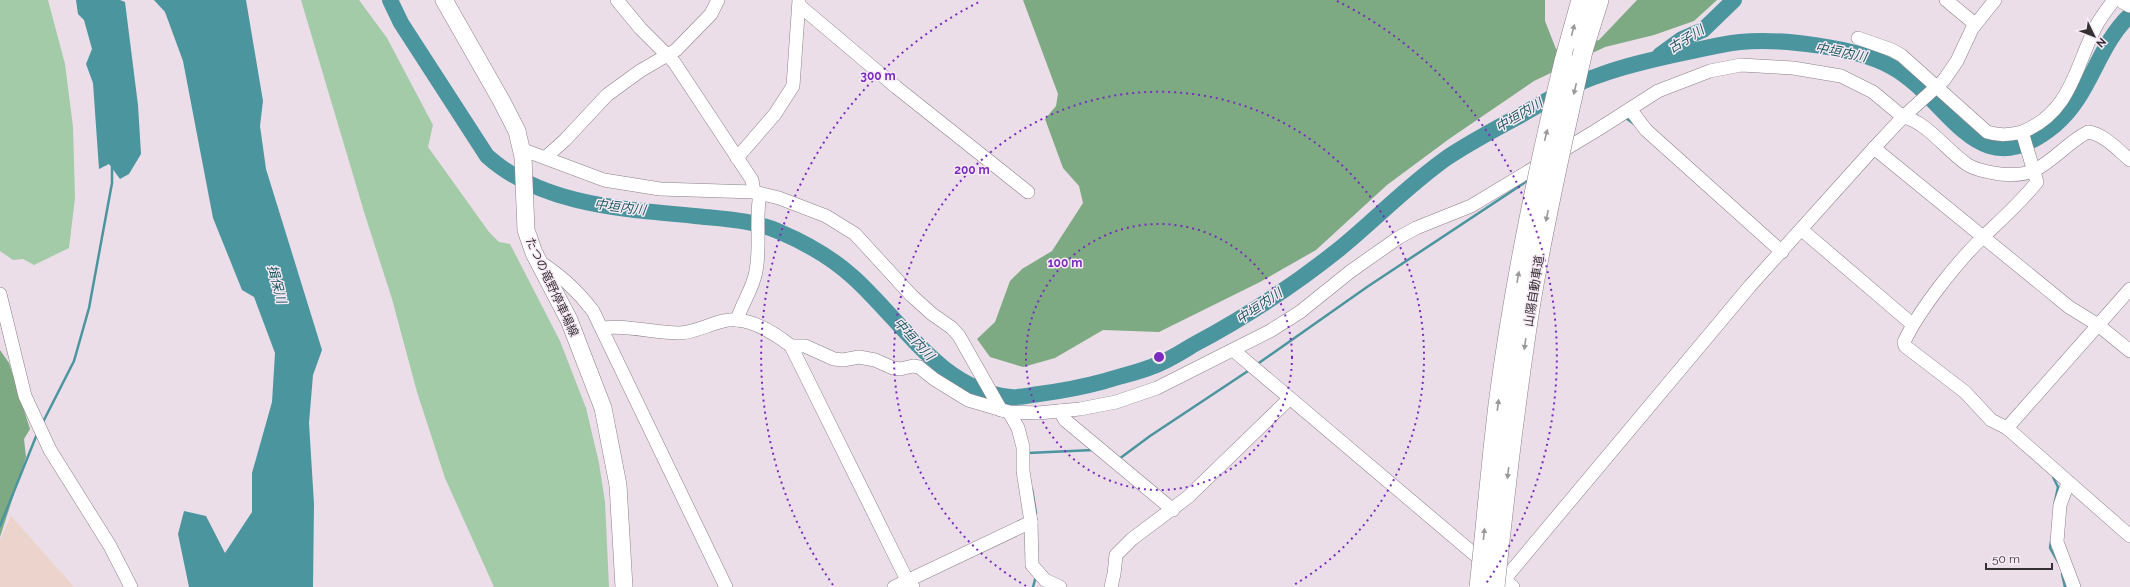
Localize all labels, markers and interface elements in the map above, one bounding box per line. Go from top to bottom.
north arrow [2074,16,2114,56]
water label: 古子川 [1665,21,1708,56]
one-way arrow [1570,24,1576,37]
text: N [2093,35,2109,50]
water label: 中垣内川 [1814,40,1870,65]
text: 300 m [860,69,896,83]
one-way arrow [1571,83,1577,95]
water label: 中垣内川 [1493,94,1547,135]
one-way arrow [1543,129,1549,141]
text: 200 m [954,163,990,177]
water label: 中垣内川 [593,196,649,218]
one-way arrow [1543,210,1549,222]
street label: たつの竜野停車場線 [523,235,581,339]
street label: 山陽自動車道 [1521,254,1547,328]
text: 100 m [1048,256,1082,270]
water label: 揖保川 [265,263,290,307]
one-way arrow [1516,270,1522,283]
water label: 中垣内川 [1233,284,1286,327]
water label: 中垣内川 [891,315,939,365]
one-way arrow [1522,338,1528,350]
centre of rings [1152,350,1166,364]
one-way arrow [1495,399,1502,411]
one-way arrow [1504,467,1511,479]
one-way arrow [1481,528,1488,540]
scale bar [1986,545,2052,571]
text: 50 m [1992,552,2020,566]

